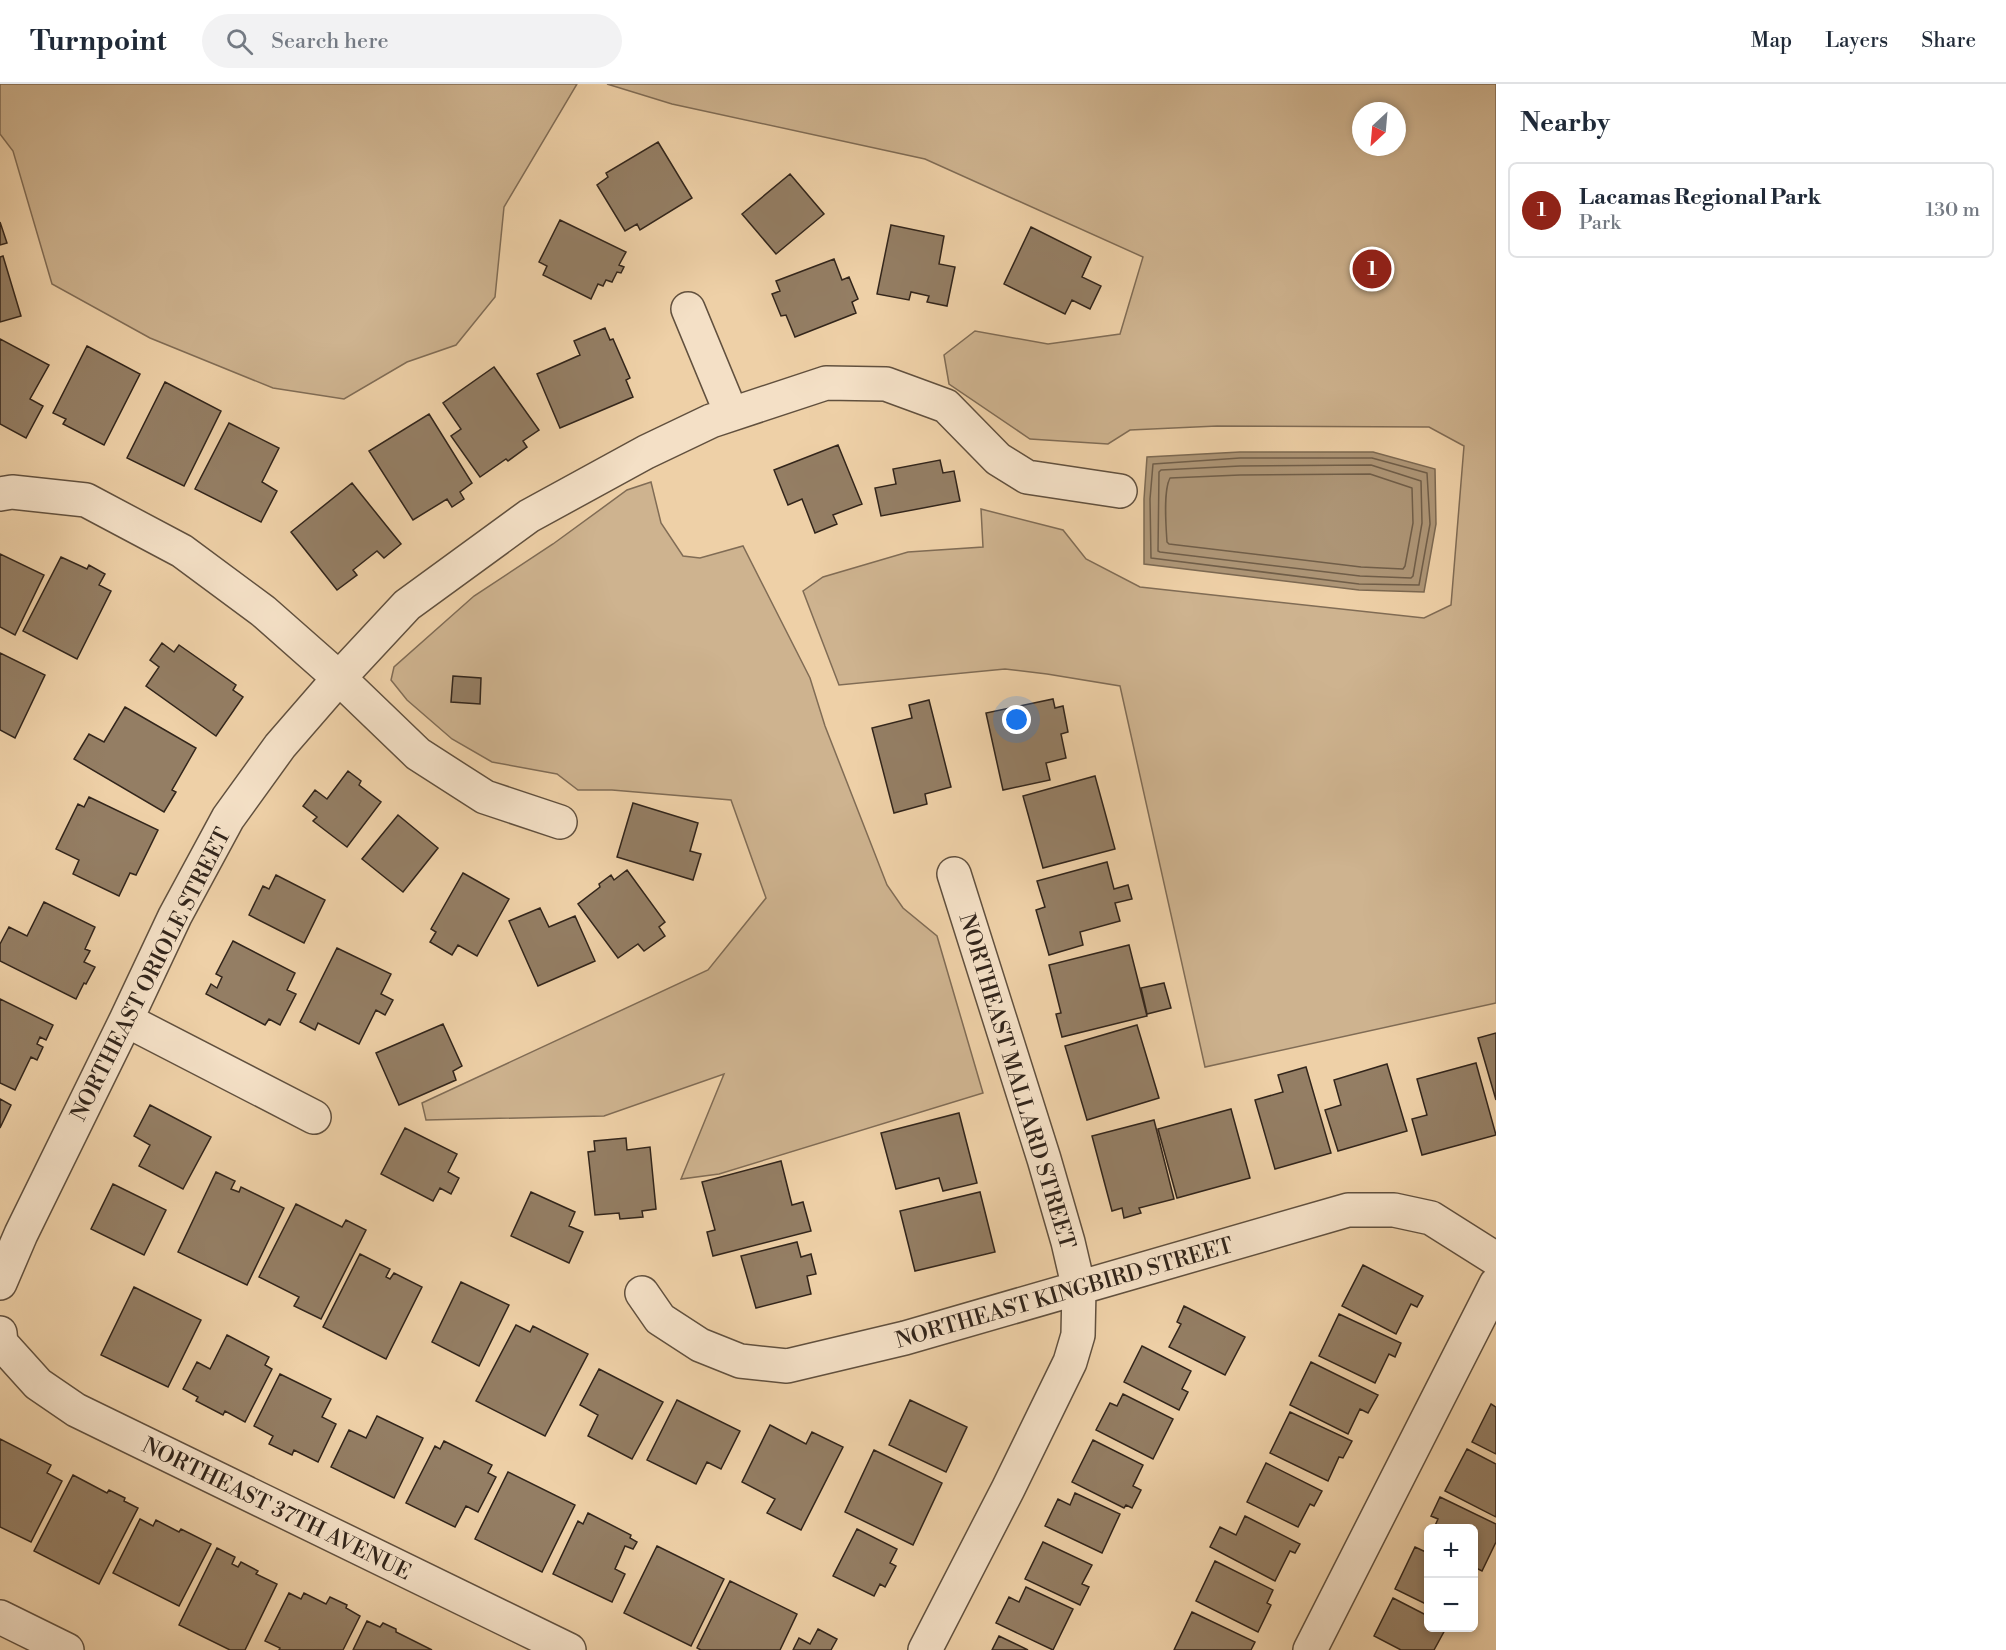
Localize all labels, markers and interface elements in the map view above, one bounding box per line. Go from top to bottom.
search box [202,14,622,68]
text: Turnpoint [30,24,166,59]
icon: search [223,25,256,58]
text: Search here [271,28,389,55]
text: Map [1751,28,1792,54]
text: Layers [1825,28,1888,54]
text: Share [1921,28,1976,54]
north arrow [1352,102,1406,156]
text: Nearby [1520,107,1610,139]
text: Lacamas Regional Park [1579,184,1821,211]
text: 1 [1537,198,1546,223]
text: 130 m [1925,198,1980,223]
text: Park [1579,211,1621,236]
pin: 1 [1352,246,1392,291]
your location [1002,705,1031,734]
street label: NORTHEAST ORIOLE STREET [65,824,237,1126]
street label: NORTHEAST MALLARD STREET [953,910,1081,1252]
street label: NORTHEAST KINGBIRD STREET [892,1232,1236,1355]
street label: NORTHEAST 37TH AVENUE [137,1432,415,1586]
map controls [1424,1524,1478,1632]
button: + [1424,1524,1478,1578]
button: − [1424,1578,1478,1632]

